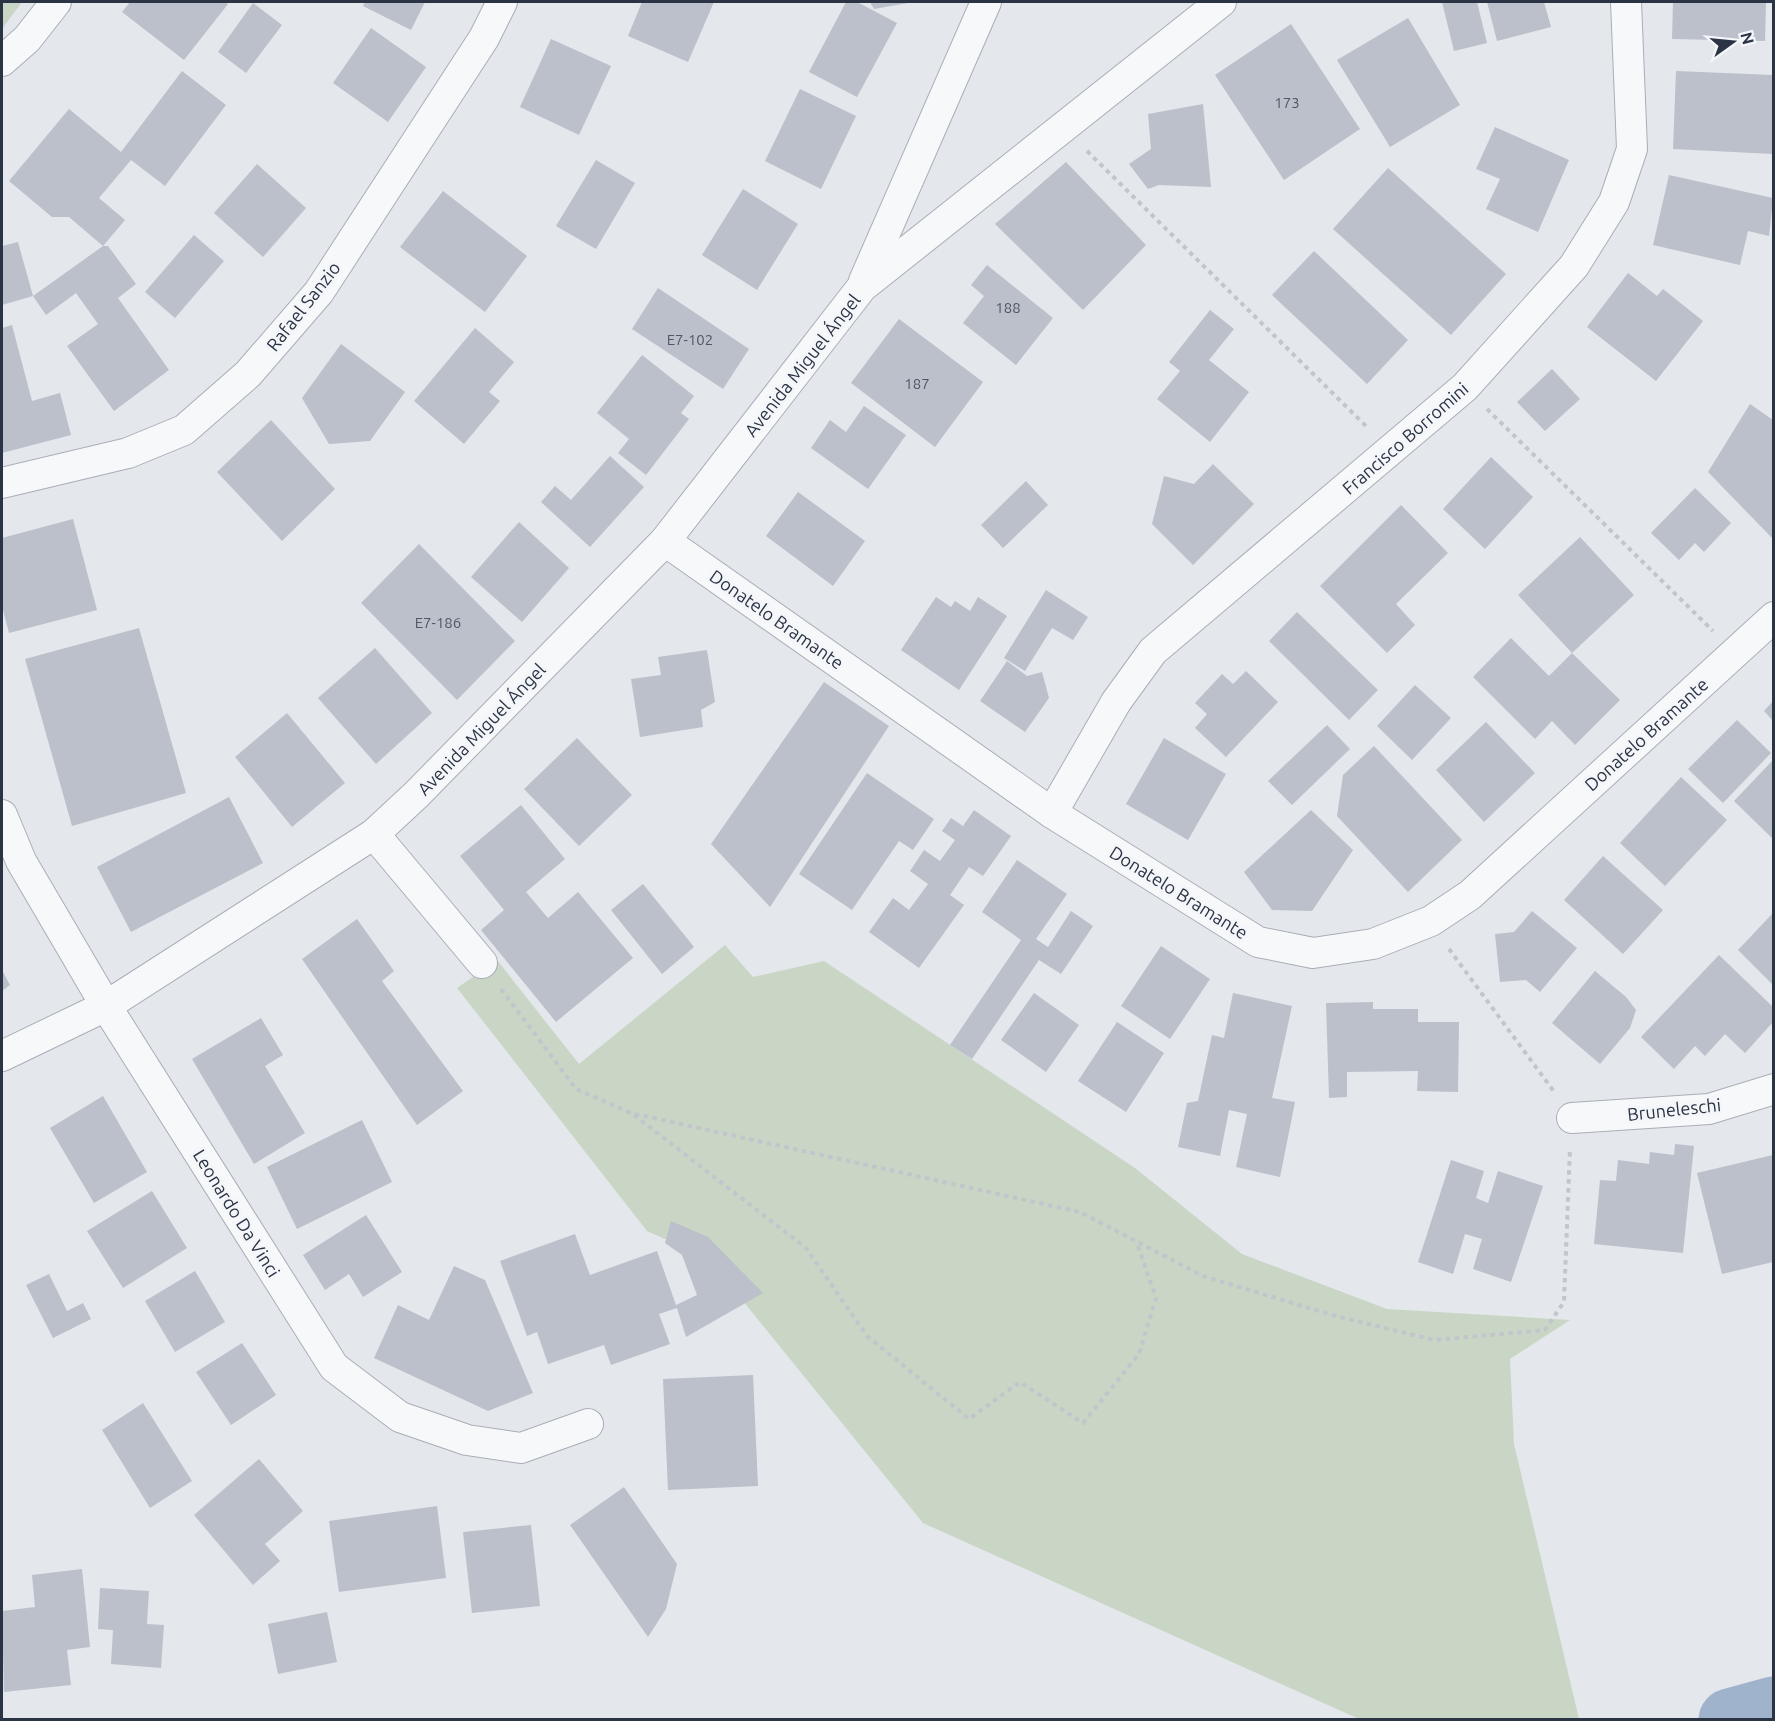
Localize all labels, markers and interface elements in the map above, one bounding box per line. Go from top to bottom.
north arrow [1703,12,1763,72]
text: N [1737,30,1758,46]
house number: 173 [1274,94,1300,111]
street label: Rafael Sanzio [262,258,344,354]
street label: Avenida Miguel Ángel [739,289,864,440]
house number: 188 [995,299,1021,316]
house number: E7-102 [667,331,713,348]
house number: 187 [904,375,930,392]
street label: Francisco Borromini [1338,378,1472,498]
street label: Donatelo Bramante [706,565,848,673]
house number: E7-186 [415,614,461,631]
street label: Avenida Miguel Ángel [412,658,549,799]
street label: Donatelo Bramante [1580,673,1712,795]
street label: Donatelo Bramante [1106,841,1252,943]
street label: Bruneleschi [1626,1094,1722,1124]
street label: Leonardo Da Vinci [190,1146,284,1280]

